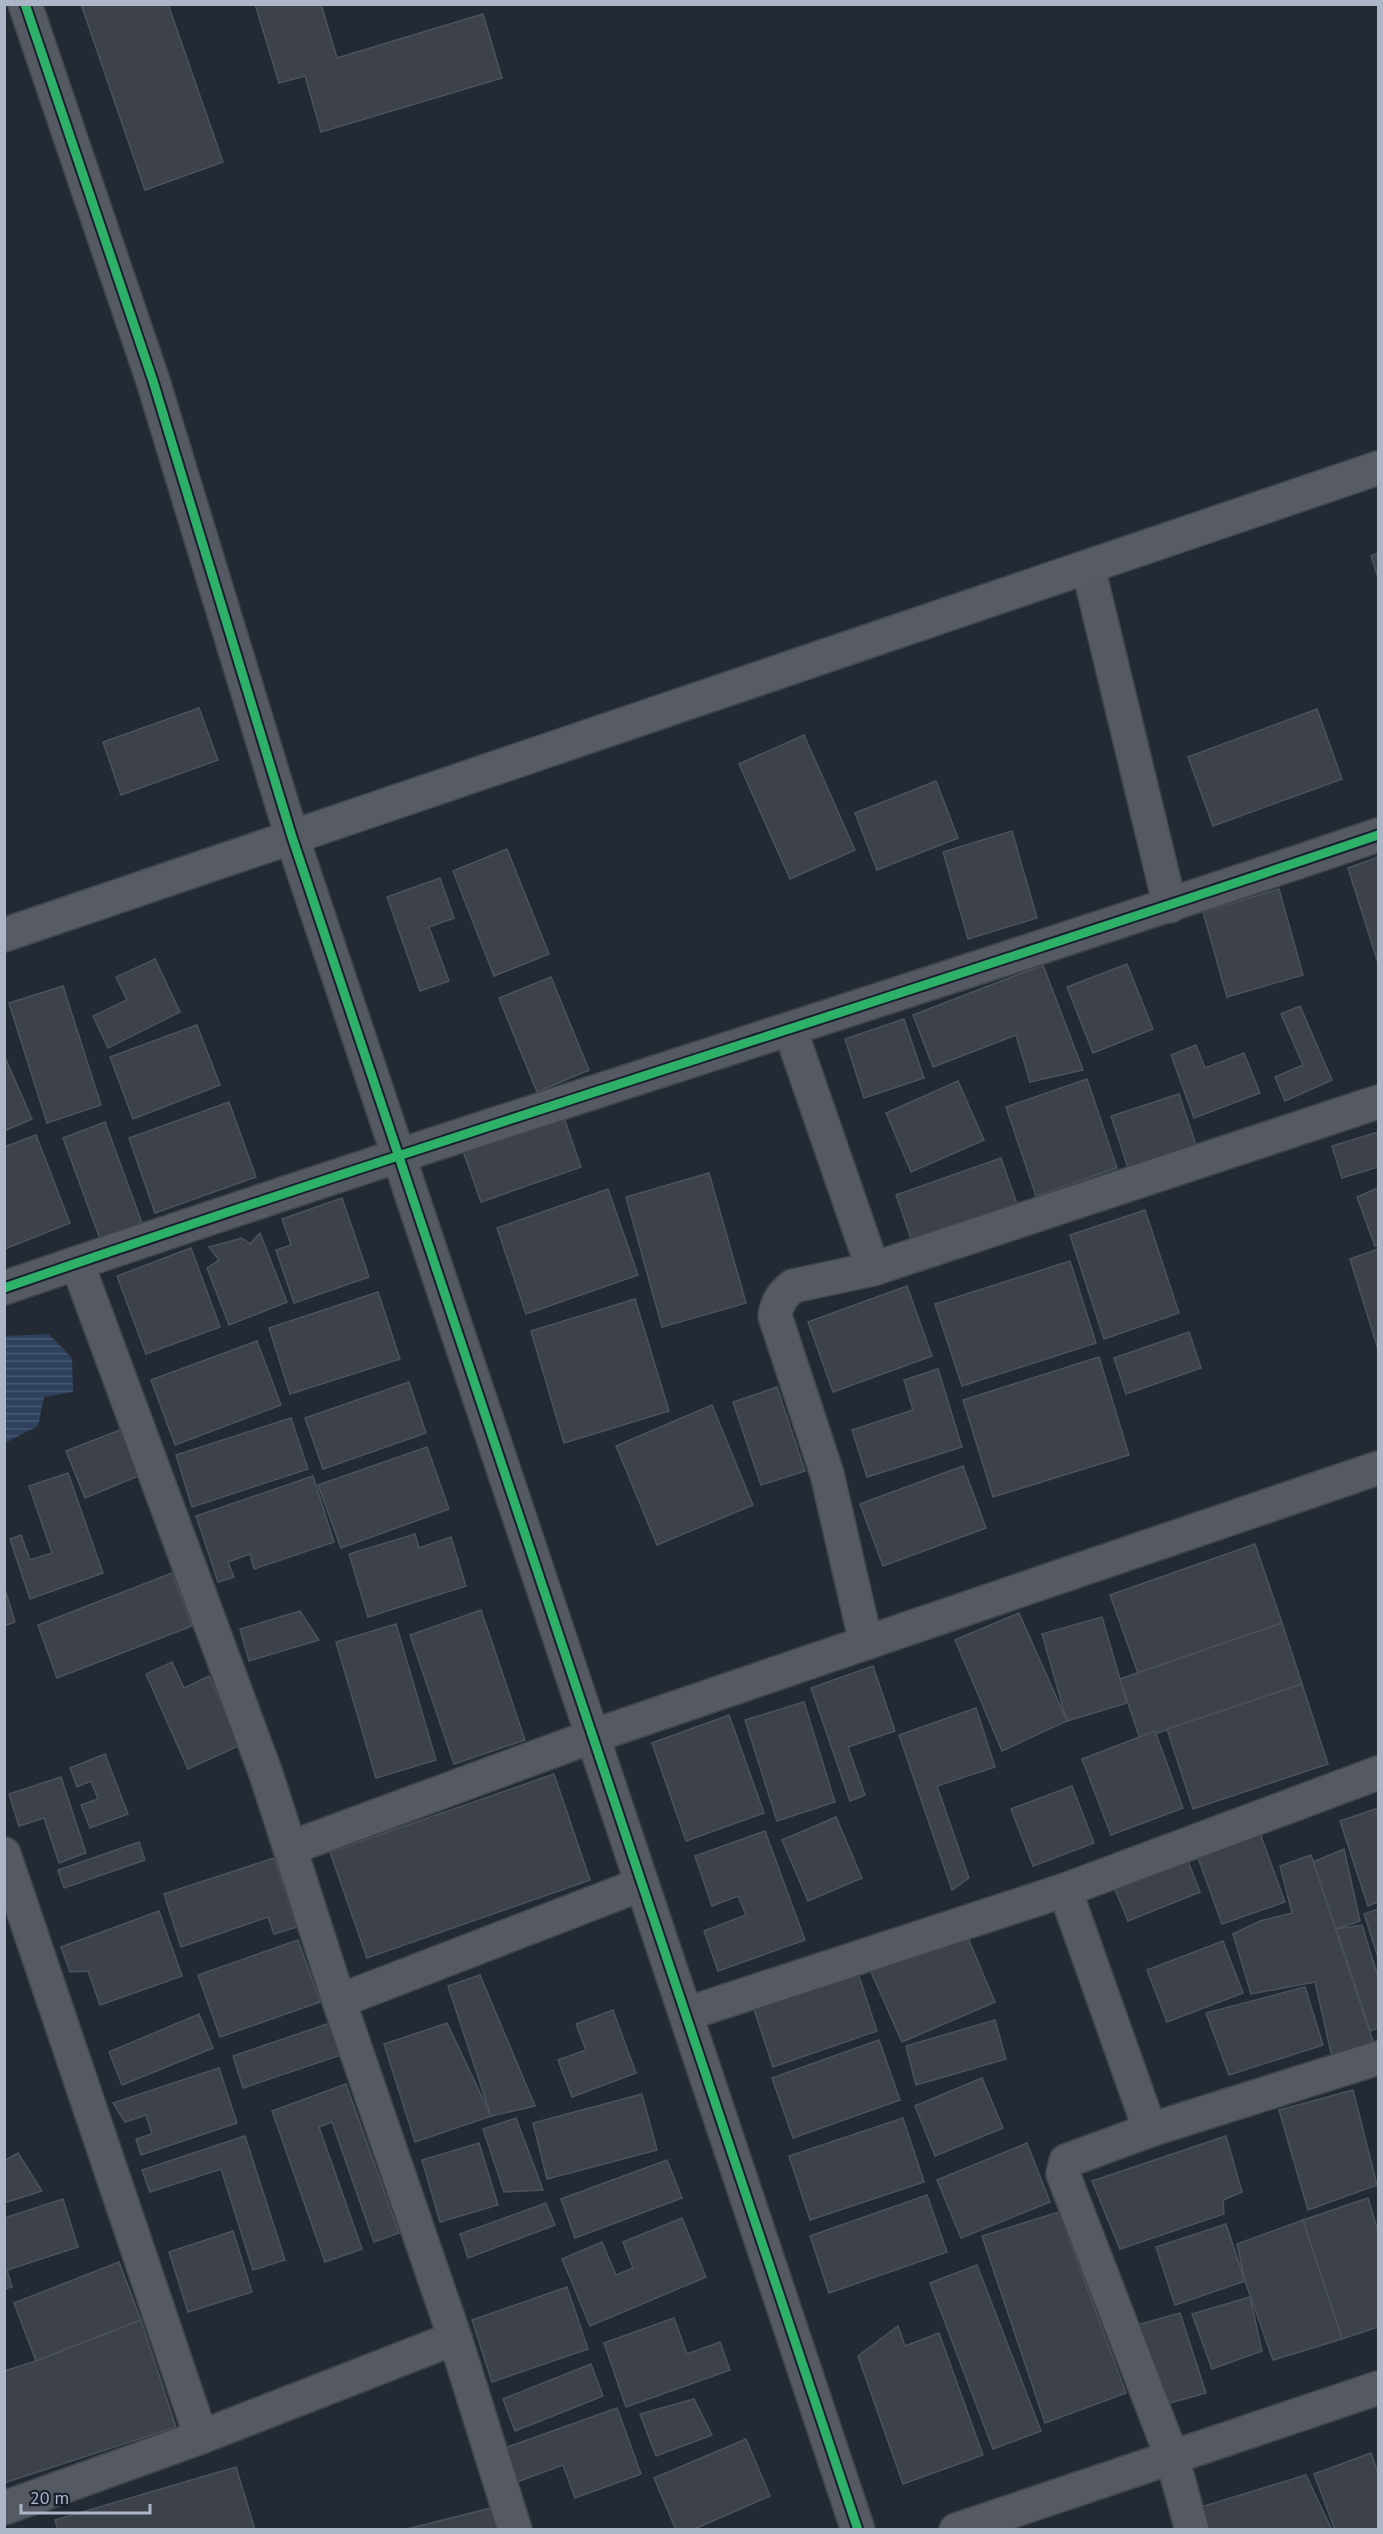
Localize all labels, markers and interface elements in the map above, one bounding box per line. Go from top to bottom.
scale bar [21,2477,150,2515]
text: 20 m [30,2486,69,2509]

